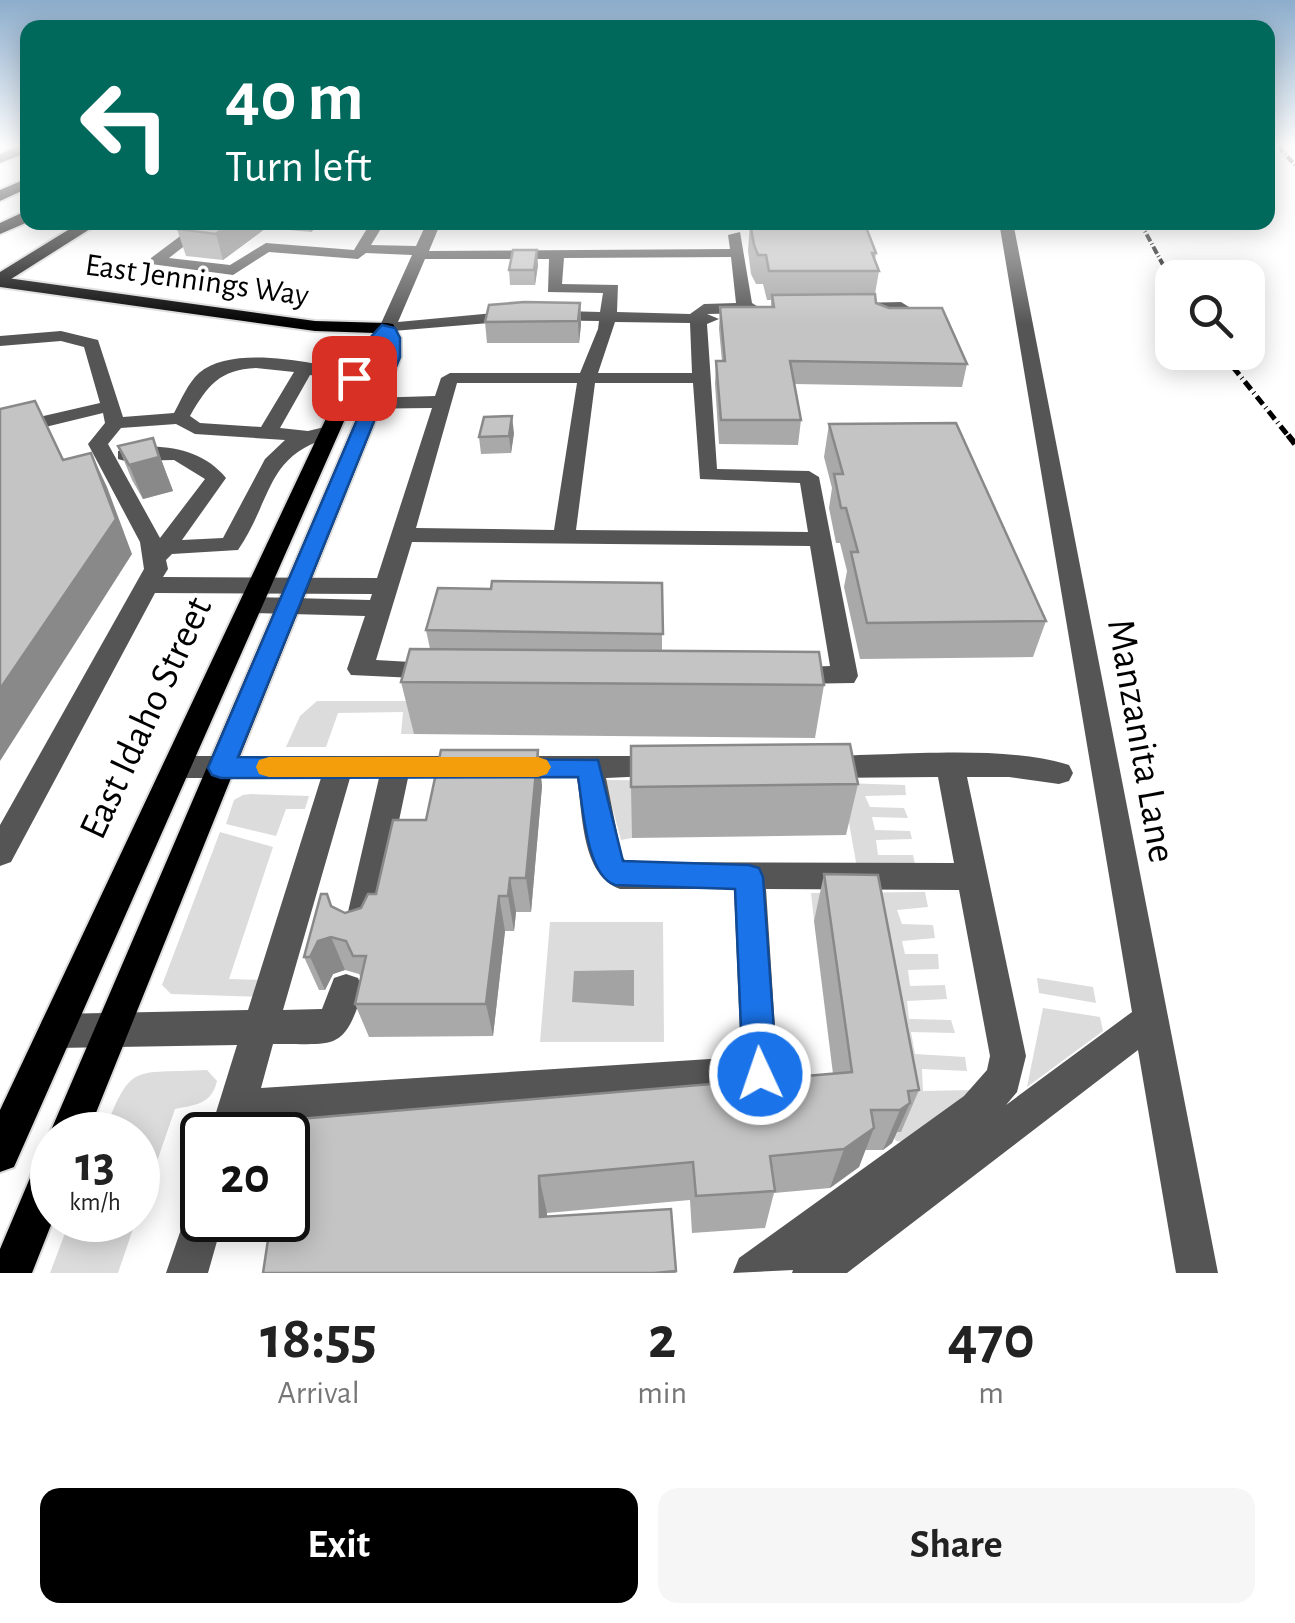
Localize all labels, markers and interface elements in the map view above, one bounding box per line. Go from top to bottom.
icon: left [60,60,190,190]
text: 40 m [225,63,364,133]
text: Turn left [225,145,372,190]
street label: East Jennings Way [83,248,311,312]
map controls [1155,260,1265,370]
button: search [1155,260,1265,370]
pin [312,336,397,421]
icon: arrive [327,351,382,406]
street label: East Idaho Street [73,591,219,845]
street label: Manzanita Lane [1100,616,1182,866]
position arrow [708,1022,812,1126]
speed limit sign: 20 [180,1112,310,1242]
text: 13 [75,1140,115,1190]
text: km/h [69,1190,121,1215]
text: 18:55 [260,1309,377,1369]
text: 2 [648,1309,676,1369]
text: 470 [947,1309,1035,1369]
text: Arrival [277,1377,360,1409]
text: min [637,1377,687,1409]
text: m [978,1377,1004,1409]
button: Exit [40,1488,638,1603]
button: Share [658,1488,1255,1603]

